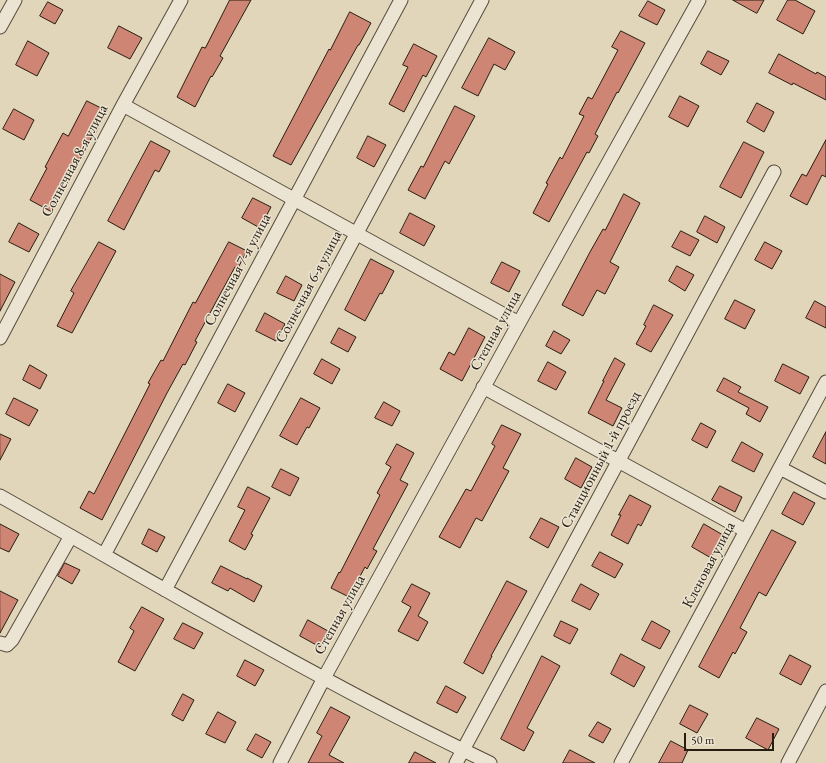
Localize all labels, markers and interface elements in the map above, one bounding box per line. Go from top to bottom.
street label: Солнечная 8-я улица [38,102,112,220]
street label: Солнечная 7-я улица [201,211,275,329]
street label: Солнечная 6-я улица [272,228,346,346]
street label: Степная улица [467,288,525,374]
street label: Станционный 1-й проезд [557,388,645,532]
street label: Кленовая улица [679,519,739,611]
street label: Степная улица [311,572,369,658]
scale bar [686,725,776,751]
text: 50 m [691,732,714,748]

